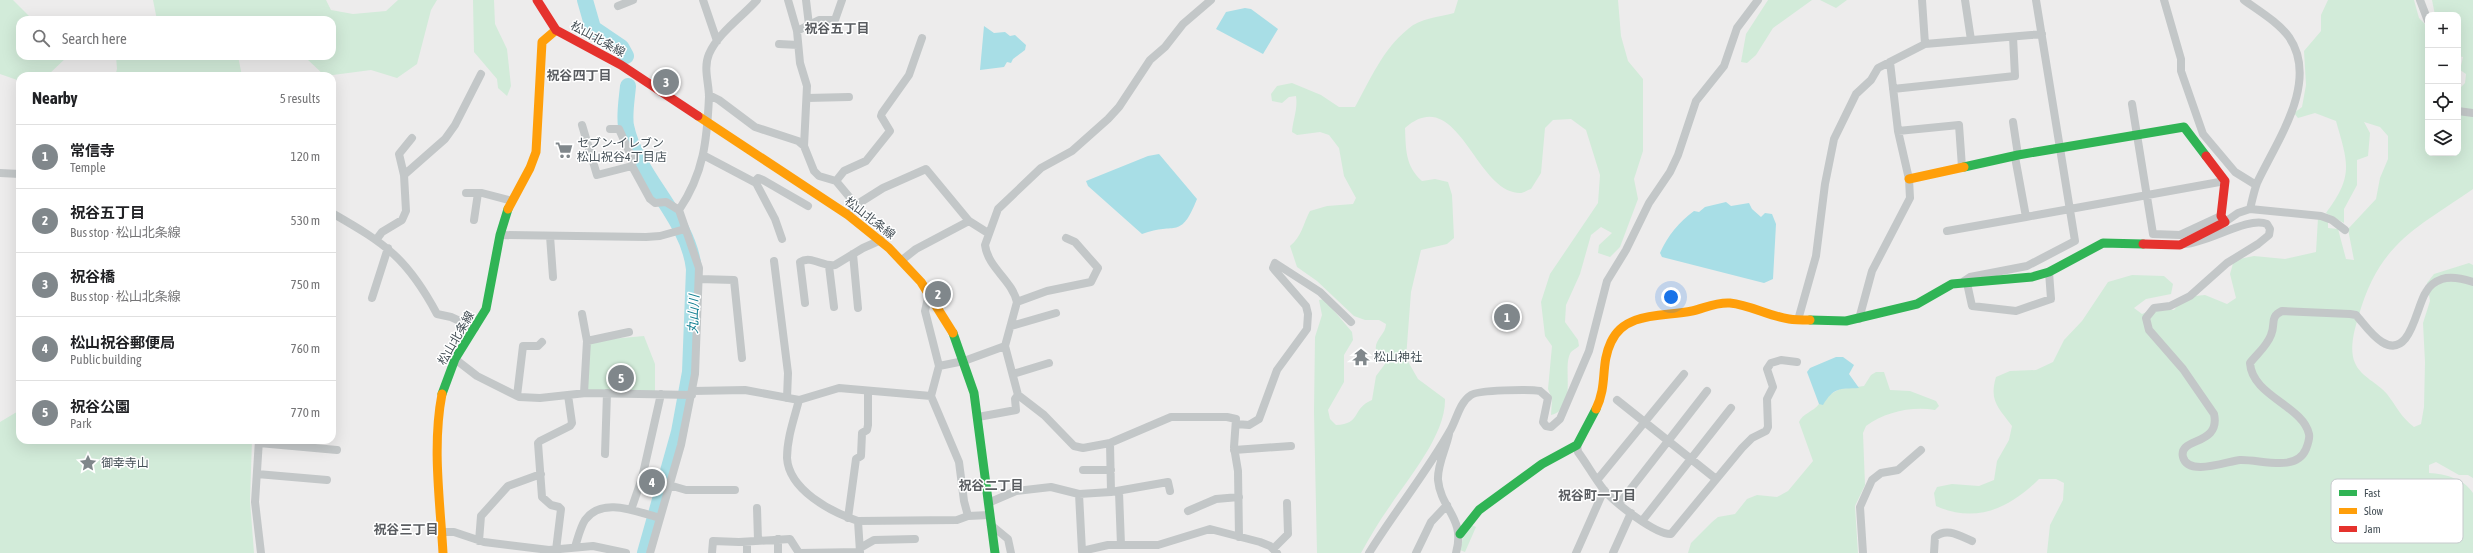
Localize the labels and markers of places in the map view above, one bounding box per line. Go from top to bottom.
pin: 3 [653,67,679,97]
place label: セブン-イレブン 松山祝谷4丁目店 [577,136,667,164]
supermarket icon: セブン-イレブン 松山祝谷4丁目店 [554,140,574,160]
pin: 2 [925,279,951,309]
pin: 1 [1494,302,1520,332]
temple icon: 松山神社 [1351,347,1371,367]
place label: 松山神社 [1374,350,1422,364]
pin: 5 [608,363,634,393]
place icon: 御幸寺山 [78,453,98,473]
place label: 御幸寺山 [101,456,149,470]
pin: 4 [639,467,665,497]

